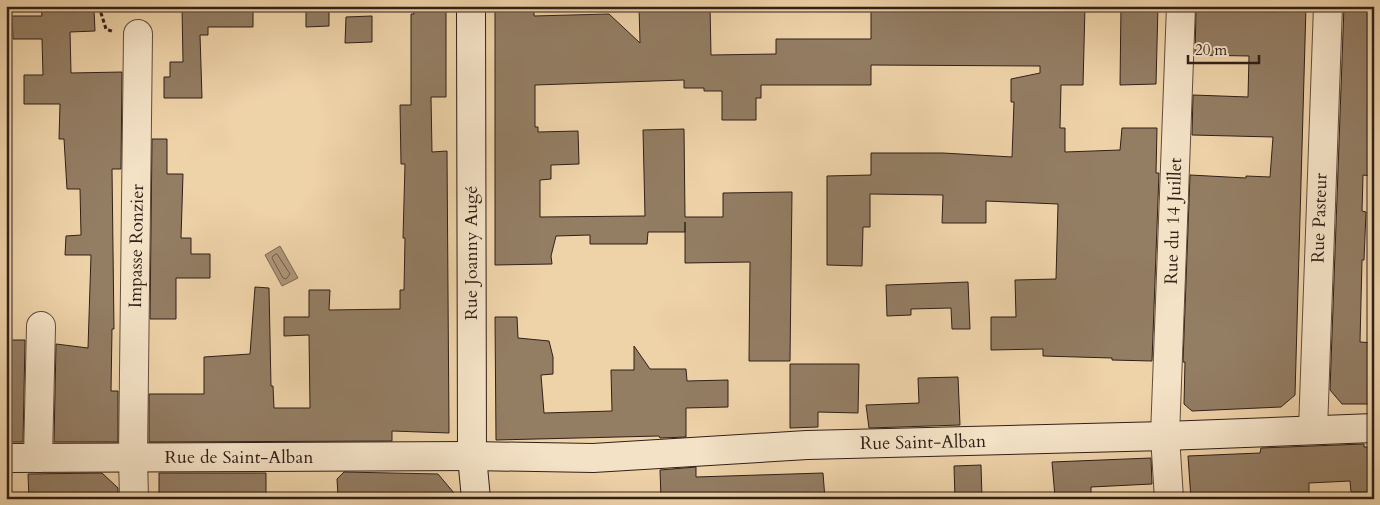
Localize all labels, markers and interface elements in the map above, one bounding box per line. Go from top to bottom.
scale bar [1188,32,1259,64]
text: 20 m [1195,40,1227,60]
street label: Rue du 14 Juillet [1159,157,1188,285]
street label: Rue Pasteur [1305,172,1334,263]
street label: Impasse Ronzier [123,183,150,308]
street label: Rue Joanny Augé [459,186,484,320]
street label: Rue Saint-Alban [860,429,987,456]
street label: Rue de Saint-Alban [165,445,314,470]

